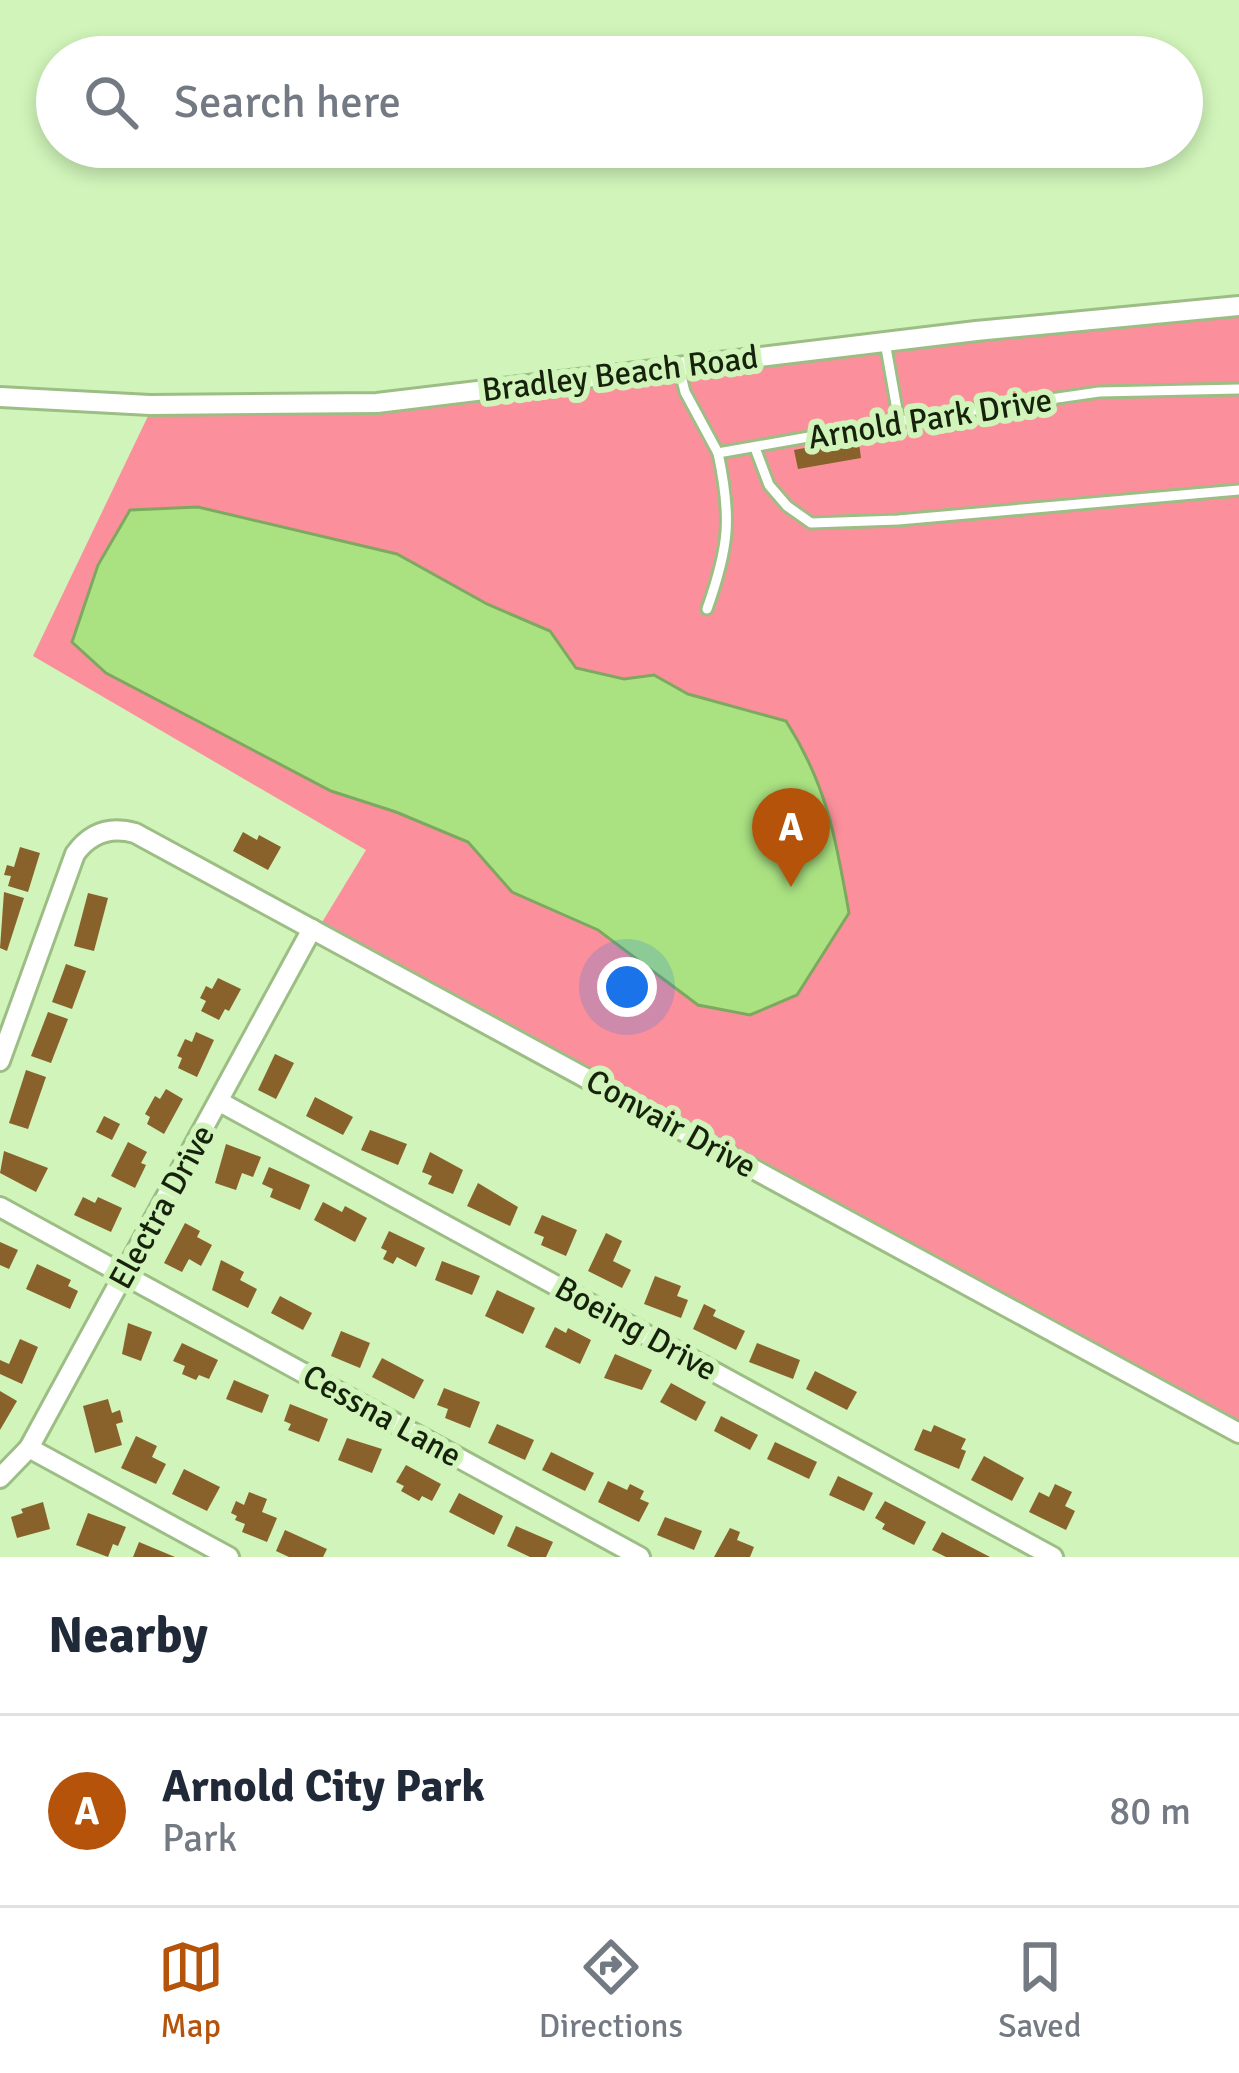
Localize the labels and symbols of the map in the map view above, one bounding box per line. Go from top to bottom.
street label: Bradley Beach Road [479,337,761,411]
street label: Arnold Park Drive [805,379,1055,459]
pin: A [752,788,830,887]
your location [597,957,657,1017]
street label: Convair Drive [579,1060,763,1188]
street label: Electra Drive [100,1118,224,1296]
street label: Boeing Drive [548,1268,724,1390]
street label: Cessna Lane [295,1356,469,1476]

